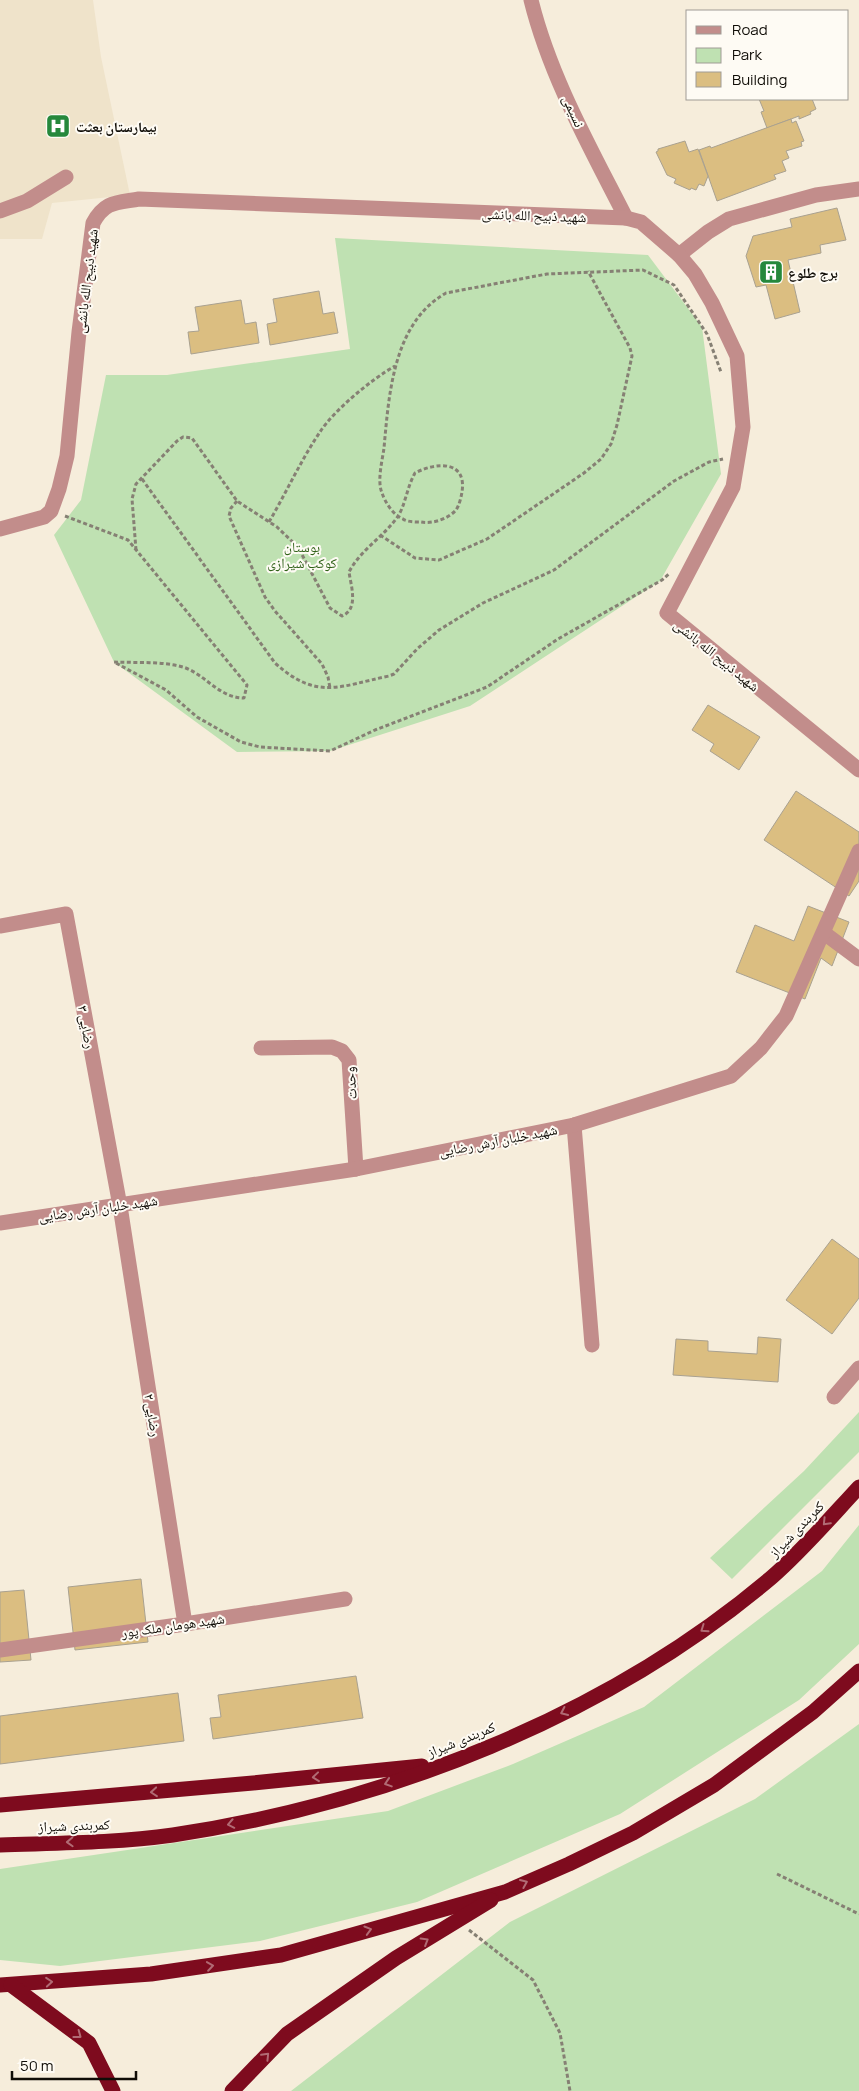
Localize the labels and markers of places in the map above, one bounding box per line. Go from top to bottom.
hospital icon: بیمارستان بعثت [45,113,71,139]
place label: بیمارستان بعثت [76,117,157,136]
building icon: برج طلوع [758,259,784,285]
place label: برج طلوع [788,263,838,282]

